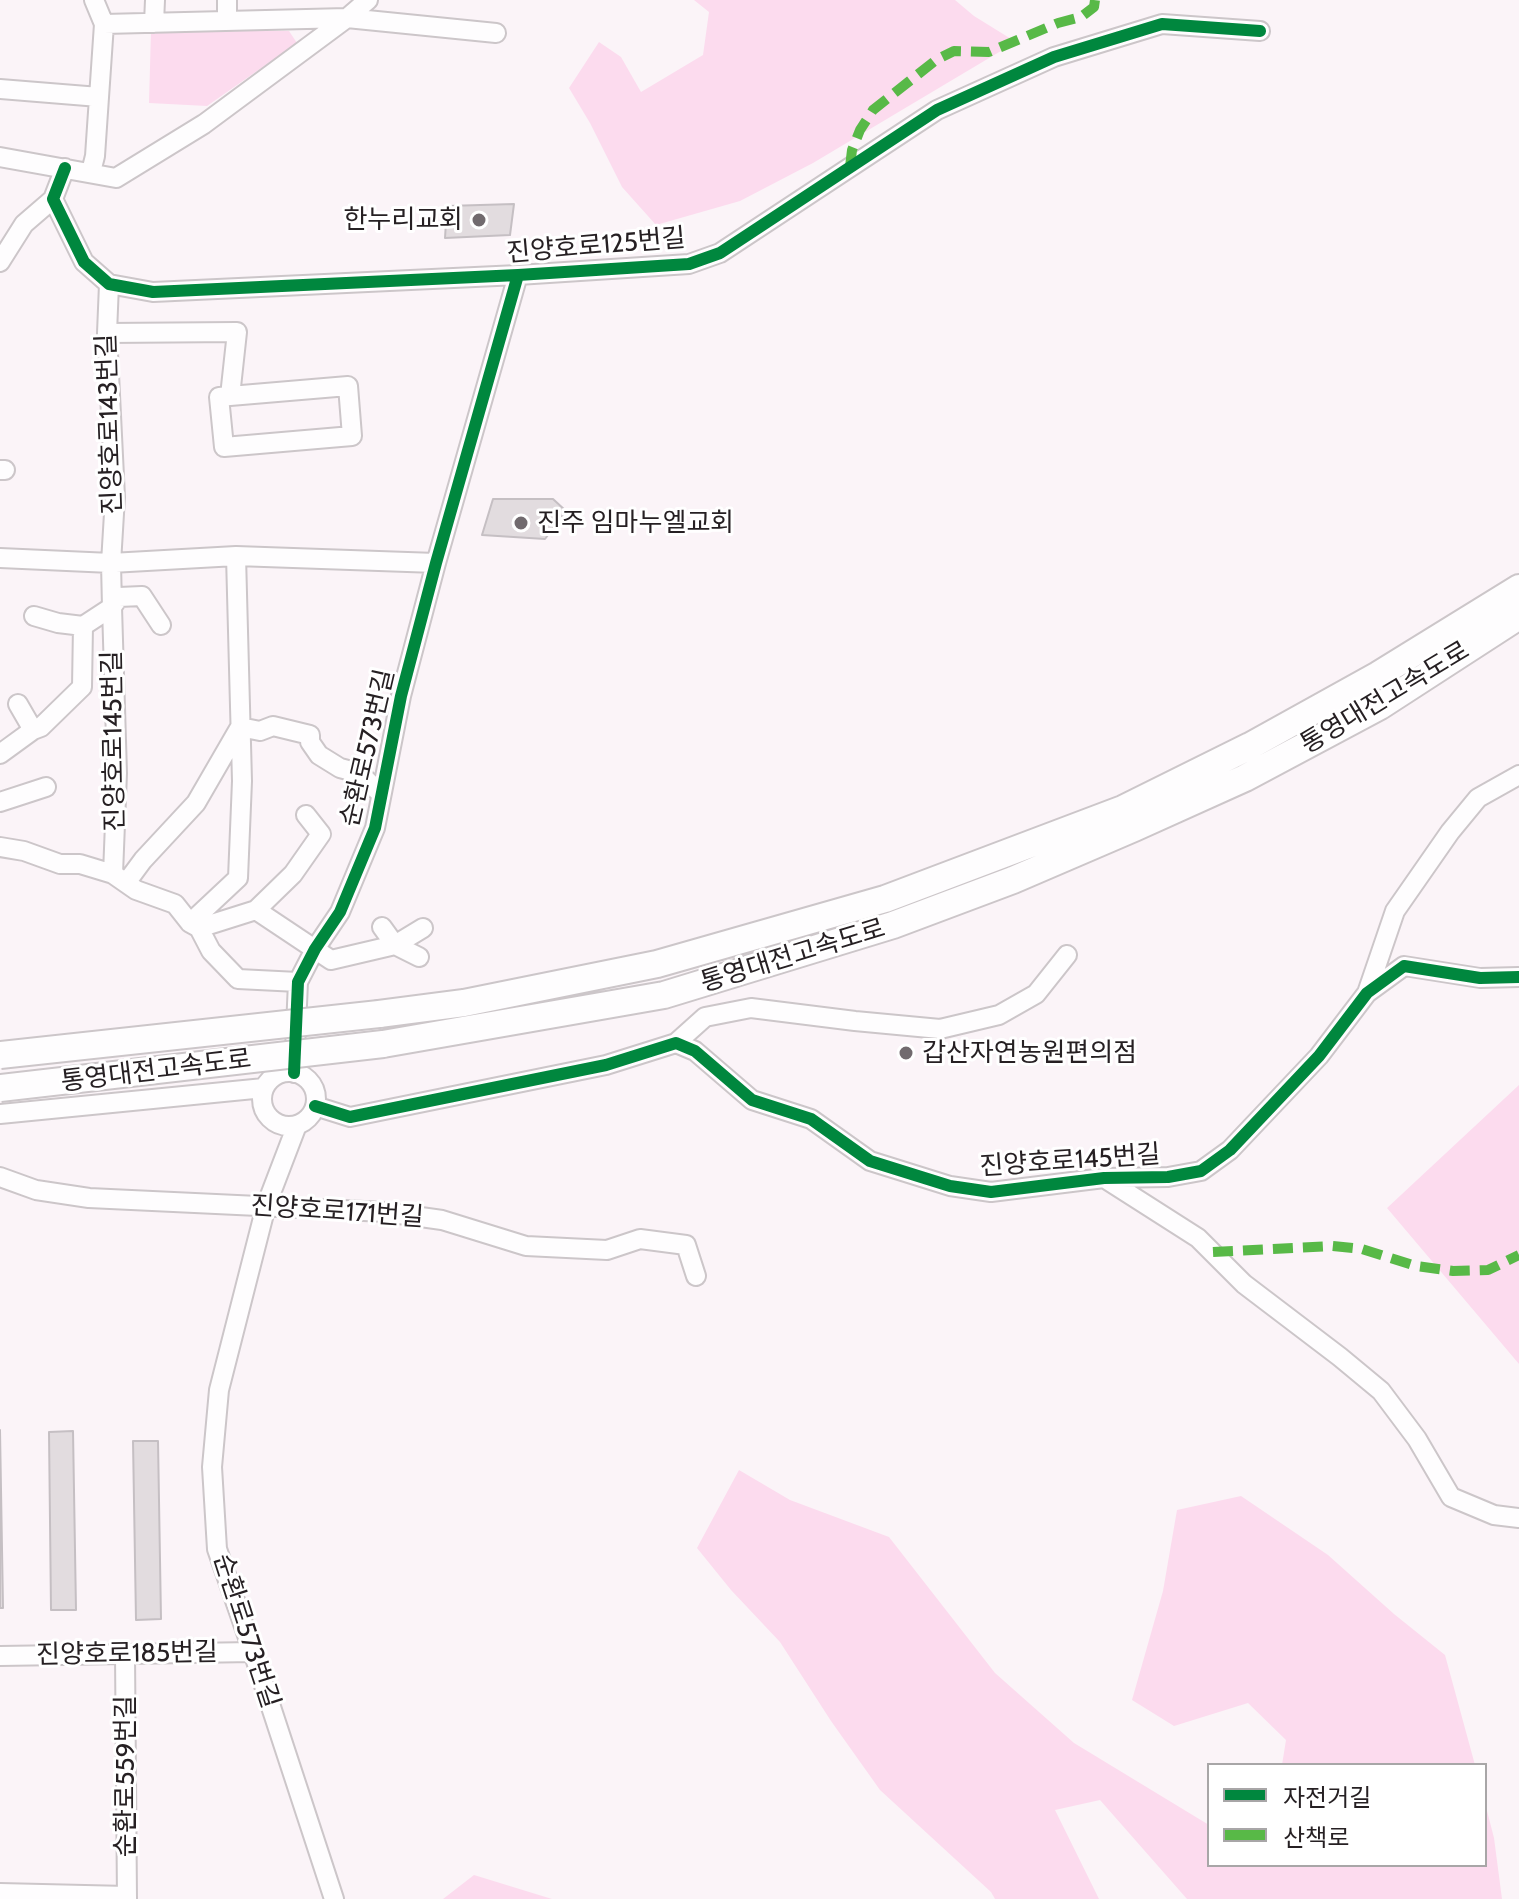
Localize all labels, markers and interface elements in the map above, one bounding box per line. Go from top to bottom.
place label: 한누리교회 [343,204,463,236]
marker: 한누리교회 [470,211,488,229]
street label: 진양호로125번길 [505,223,687,269]
street label: 진양호로143번길 [91,333,129,515]
place label: 진주 임마누엘교회 [537,507,734,539]
marker: 진주 임마누엘교회 [512,514,530,532]
street label: 통영대전고속도로 [1295,635,1475,761]
street label: 진양호로145번길 [97,650,131,832]
street label: 순환로573번길 [335,666,401,830]
street label: 통영대전고속도로 [697,913,889,999]
place label: 갑산자연농원편의점 [922,1037,1137,1069]
street label: 통영대전고속도로 [59,1044,253,1098]
marker: 갑산자연농원편의점 [897,1044,915,1062]
street label: 진양호로145번길 [979,1139,1161,1183]
street label: 진양호로171번길 [249,1190,425,1234]
street label: 순환로573번길 [206,1550,286,1712]
street label: 진양호로185번길 [36,1637,218,1671]
street label: 순환로559번길 [110,1695,142,1857]
legend [1207,1763,1487,1867]
text: 자전거길 [1283,1783,1371,1812]
text: 산책로 [1283,1823,1349,1852]

